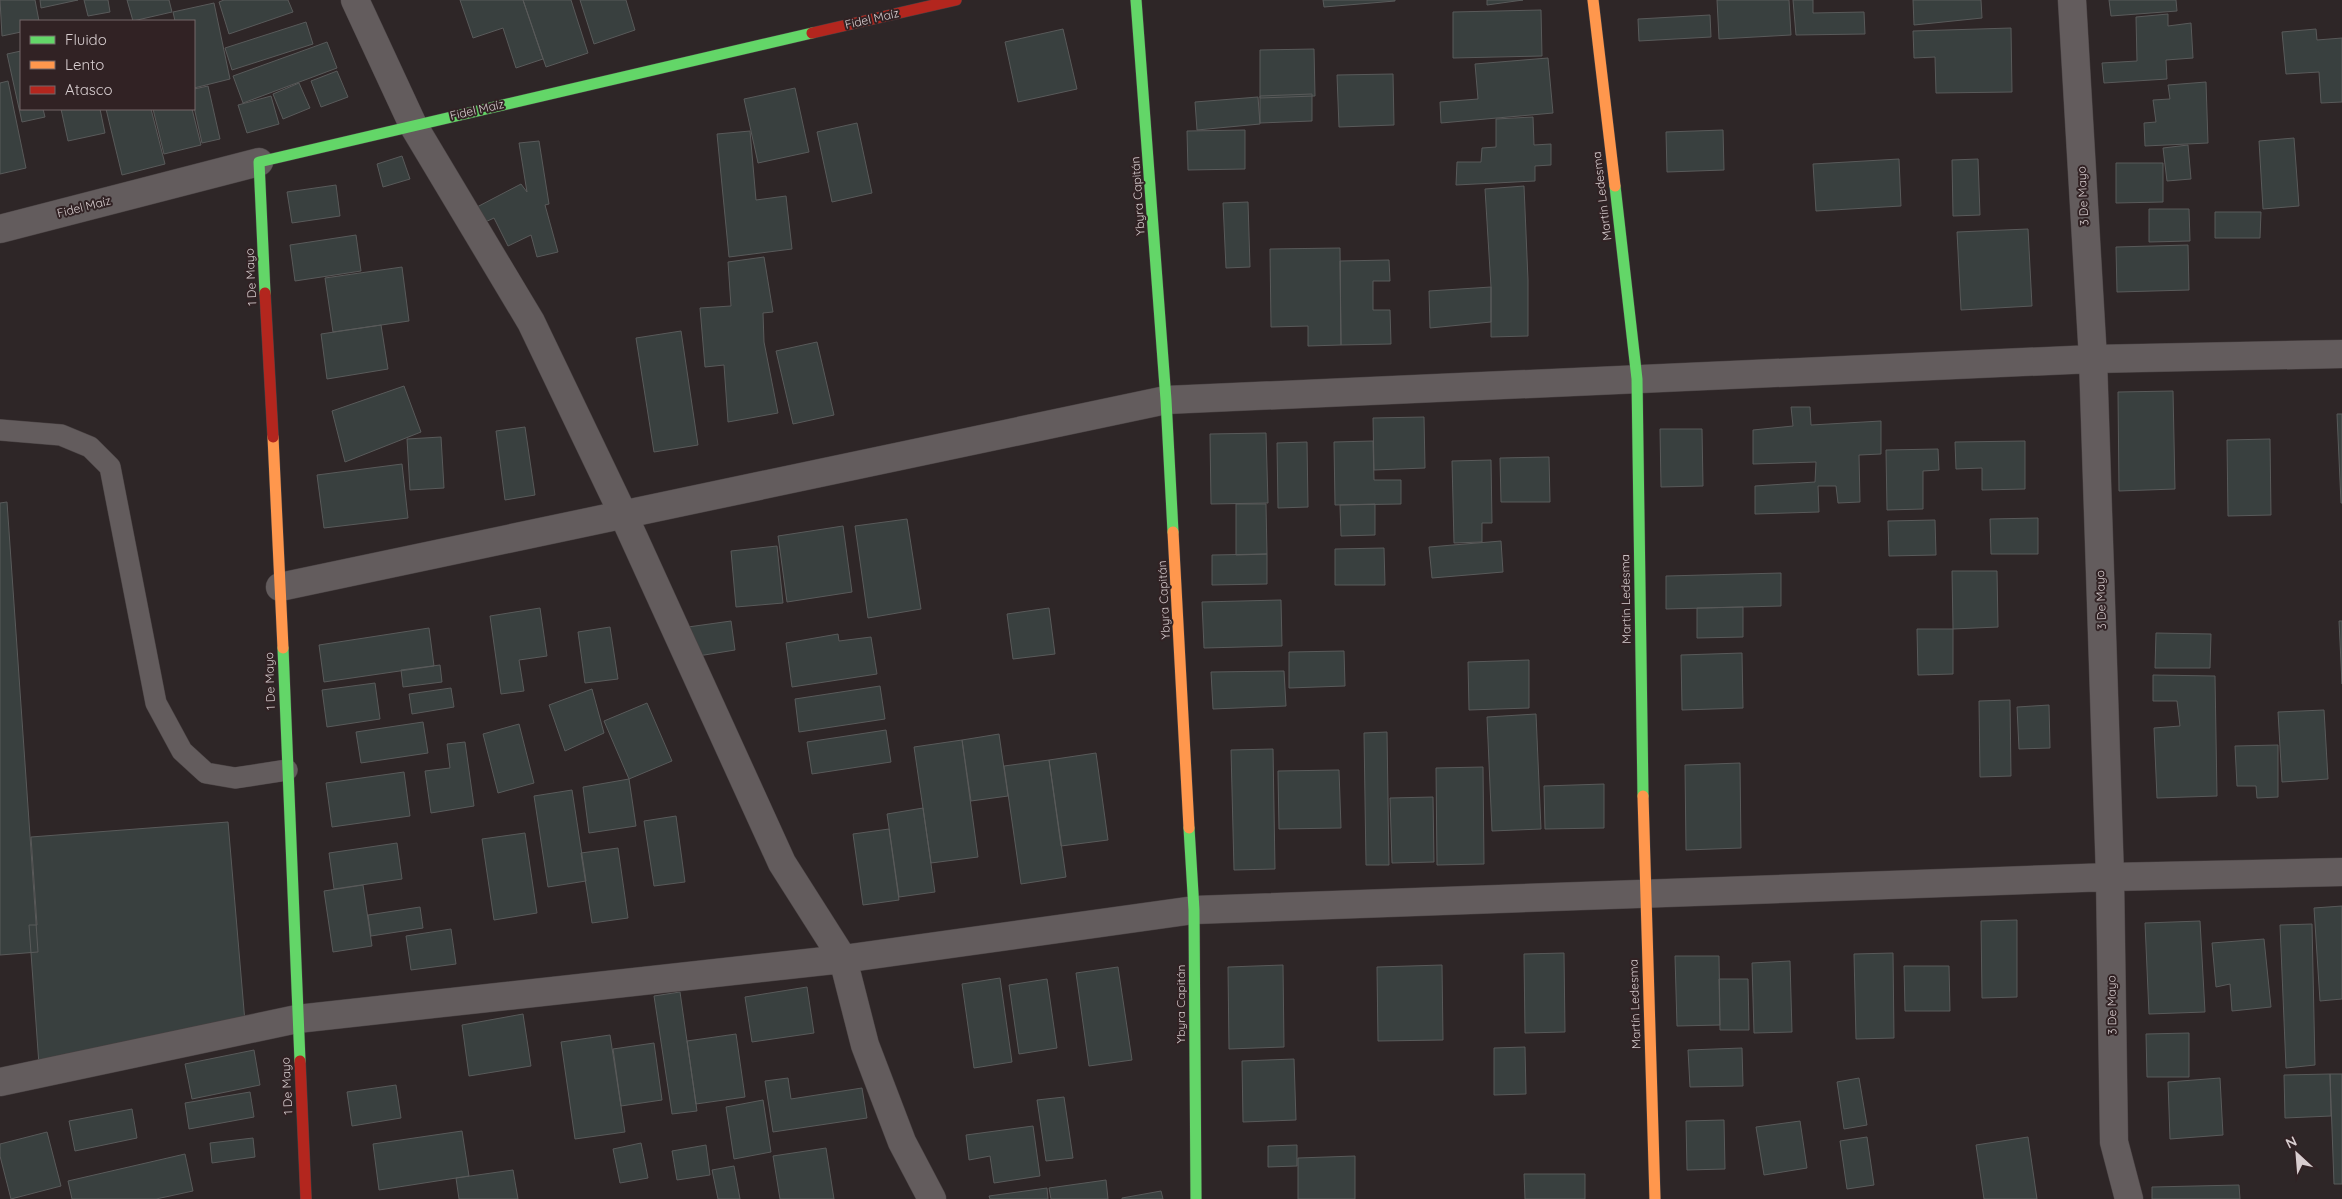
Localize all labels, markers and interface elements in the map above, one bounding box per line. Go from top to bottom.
street label: Fidel Maíz [843,5,901,32]
legend [20,20,195,110]
text: Fluido [65,30,107,49]
text: Lento [65,55,104,74]
text: Atasco [65,80,113,99]
street label: Fidel Maíz [448,96,506,123]
street label: Martín Ledesma [1589,151,1614,242]
street label: Ybyra Capitán [1127,156,1148,236]
street label: 3 De Mayo [2073,166,2092,226]
street label: Fidel Maíz [55,193,113,220]
street label: 1 De Mayo [242,248,260,306]
street label: Martín Ledesma [1617,554,1634,644]
street label: Ybyra Capitán [1154,560,1173,640]
street label: 3 De Mayo [2092,570,2109,630]
street label: 1 De Mayo [261,652,278,710]
street label: Martín Ledesma [1625,959,1644,1049]
street label: Ybyra Capitán [1173,964,1188,1044]
street label: 3 De Mayo [2103,975,2120,1035]
street label: 1 De Mayo [278,1057,296,1115]
north arrow [2272,1129,2322,1179]
text: N [2283,1132,2300,1153]

